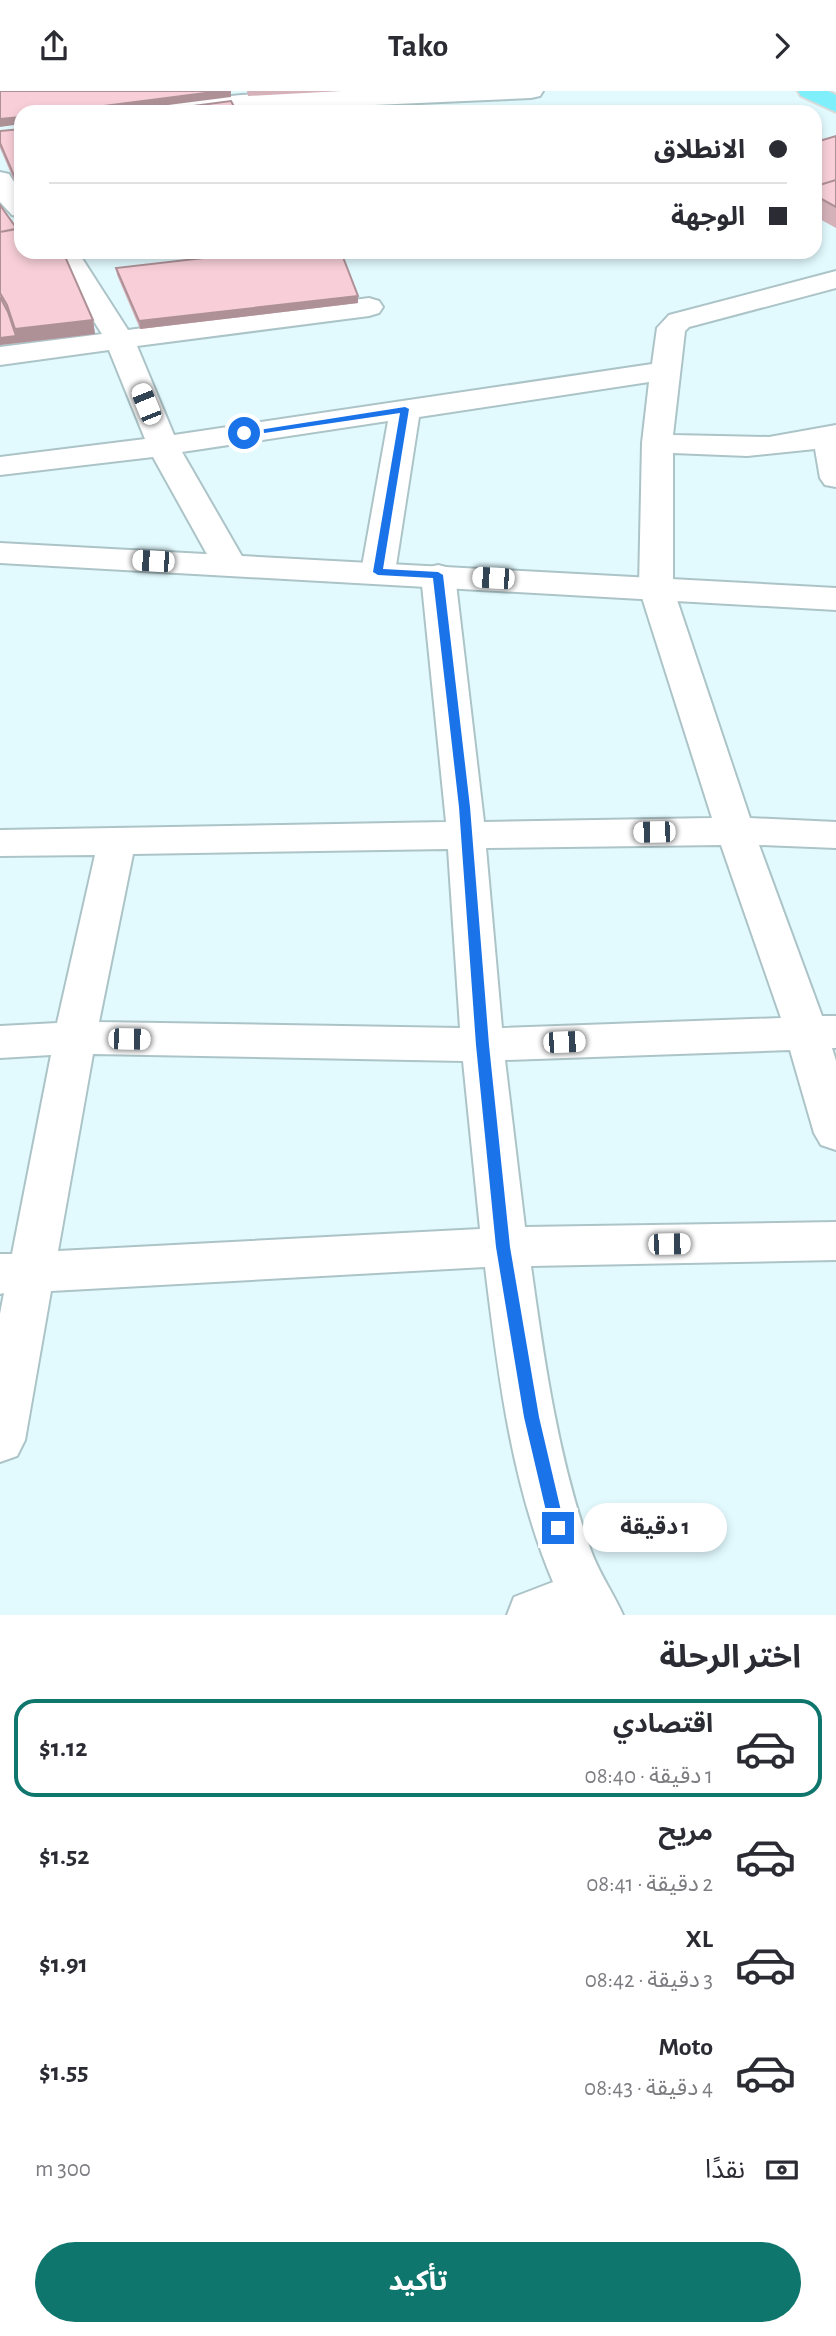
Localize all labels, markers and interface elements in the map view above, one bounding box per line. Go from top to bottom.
icon: share [35,27,73,65]
icon: forward [763,27,801,65]
text: Tako [388,30,448,62]
text: الانطلاق [654,137,745,163]
text: الوجهة [671,204,745,230]
car [129,381,164,427]
route start [228,417,260,449]
car [132,549,175,573]
car [472,566,515,590]
car [633,821,676,843]
car [108,1028,151,1050]
car [543,1031,586,1053]
car [648,1233,691,1255]
callout: 1 دقيقة [582,1503,726,1553]
route end [542,1512,574,1544]
text: 1 دقيقة [620,1516,690,1539]
text: اختر الرحلة [660,1641,801,1673]
text: اقتصادي [613,1711,713,1737]
icon: car [734,1717,797,1780]
text: $1.12 [39,1735,88,1761]
text: 1 دقيقة · 08:40 [585,1765,713,1788]
text: مريح [658,1819,713,1845]
icon: car [734,1825,797,1888]
text: $1.52 [39,1843,90,1869]
text: 2 دقيقة · 08:41 [586,1873,713,1896]
text: XL [686,1926,713,1952]
icon: car [734,1933,797,1996]
text: $1.91 [39,1951,88,1977]
text: 3 دقيقة · 08:42 [585,1969,713,1992]
text: Moto [658,2034,713,2060]
icon: car [734,2041,797,2104]
text: $1.55 [39,2059,88,2085]
text: 4 دقيقة · 08:43 [584,2077,713,2100]
icon: cash [763,2151,801,2189]
text: نقدًا [705,2157,745,2183]
text: 300 m [35,2158,91,2181]
button: تأكيد [35,2242,801,2322]

